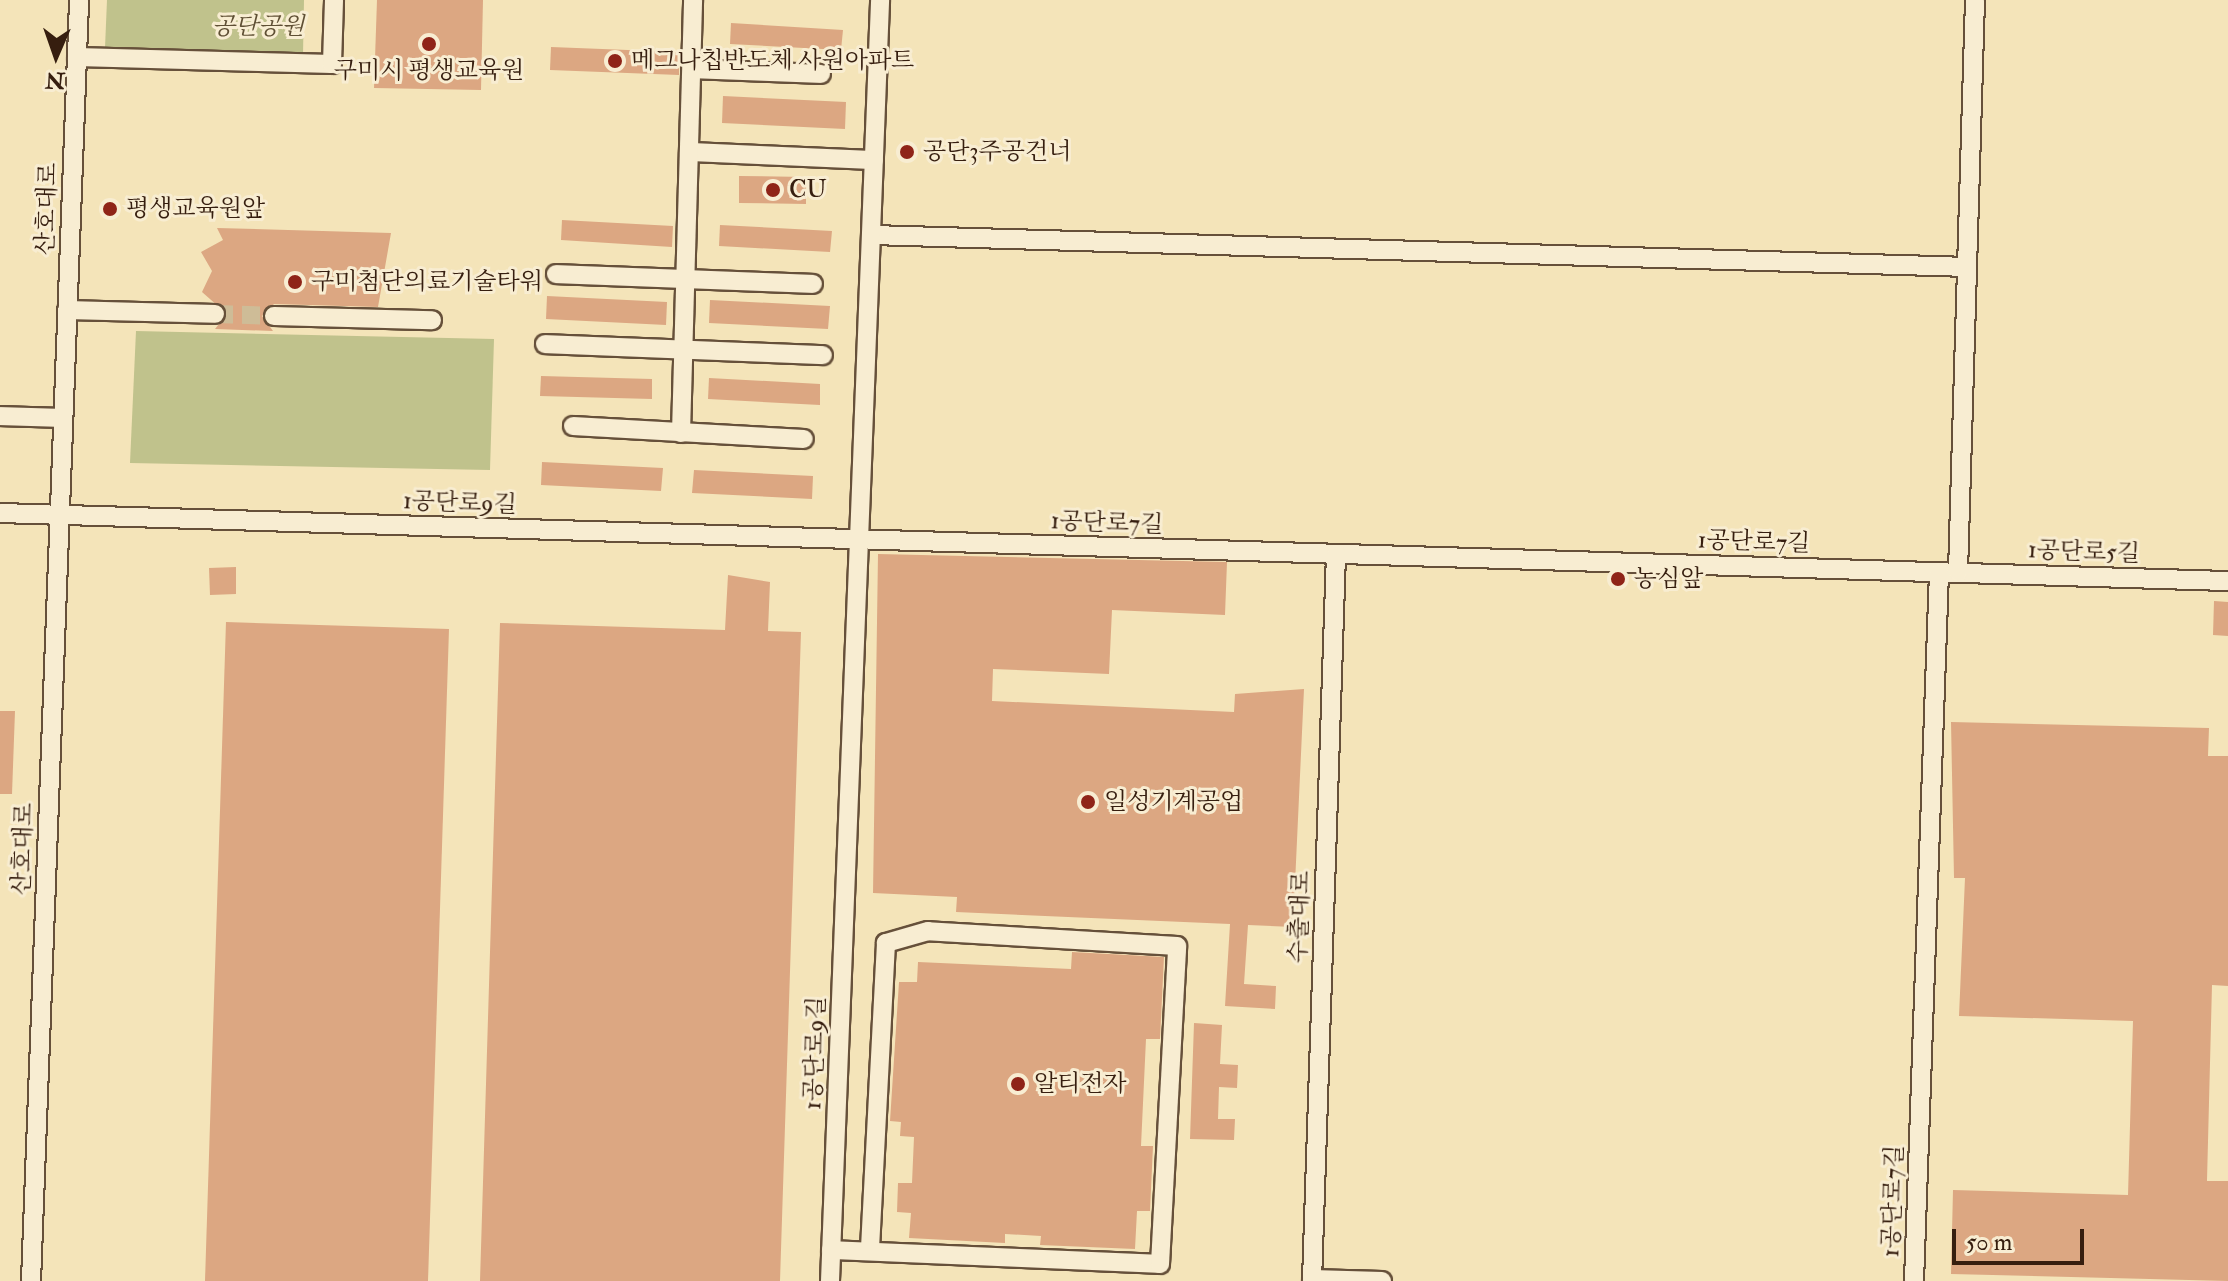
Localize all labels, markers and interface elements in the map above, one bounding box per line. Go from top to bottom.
park label: 공단공원 [212,13,304,41]
north arrow [16,16,96,96]
marker: 구미시 평생교육원 [420,35,438,53]
place label: 메그나칩반도체 사원아파트 [631,47,914,75]
marker: 메그나칩반도체 사원아파트 [606,52,624,70]
place label: 구미시 평생교육원 [334,57,524,85]
text: N [45,66,66,94]
place label: 공단3주공건너 [923,138,1071,166]
marker: 공단3주공건너 [898,143,916,161]
street label: 산호대로 [31,162,63,256]
place label: CU [789,176,827,204]
marker: CU [764,181,782,199]
place label: 평생교육원앞 [126,195,265,223]
marker: 평생교육원앞 [101,200,119,218]
place label: 구미첨단의료기술타워 [311,268,543,296]
marker: 구미첨단의료기술타워 [286,273,304,291]
street label: 1공단로9길 [403,487,517,519]
street label: 1공단로7길 [1050,507,1164,539]
street label: 1공단로7길 [1697,526,1811,558]
street label: 1공단로5길 [2028,536,2140,568]
place label: 농심앞 [1634,565,1704,593]
marker: 농심앞 [1609,570,1627,588]
place label: 일성기계공업 [1104,788,1243,816]
marker: 일성기계공업 [1079,793,1097,811]
street label: 산호대로 [7,802,39,896]
street label: 수출대로 [1284,870,1316,964]
street label: 1공단로9길 [799,996,831,1110]
place label: 알티전자 [1034,1070,1127,1098]
marker: 알티전자 [1009,1075,1027,1093]
street label: 1공단로7길 [1877,1144,1909,1258]
scale bar [1956,1213,2088,1263]
text: 50 m [1966,1227,2012,1258]

